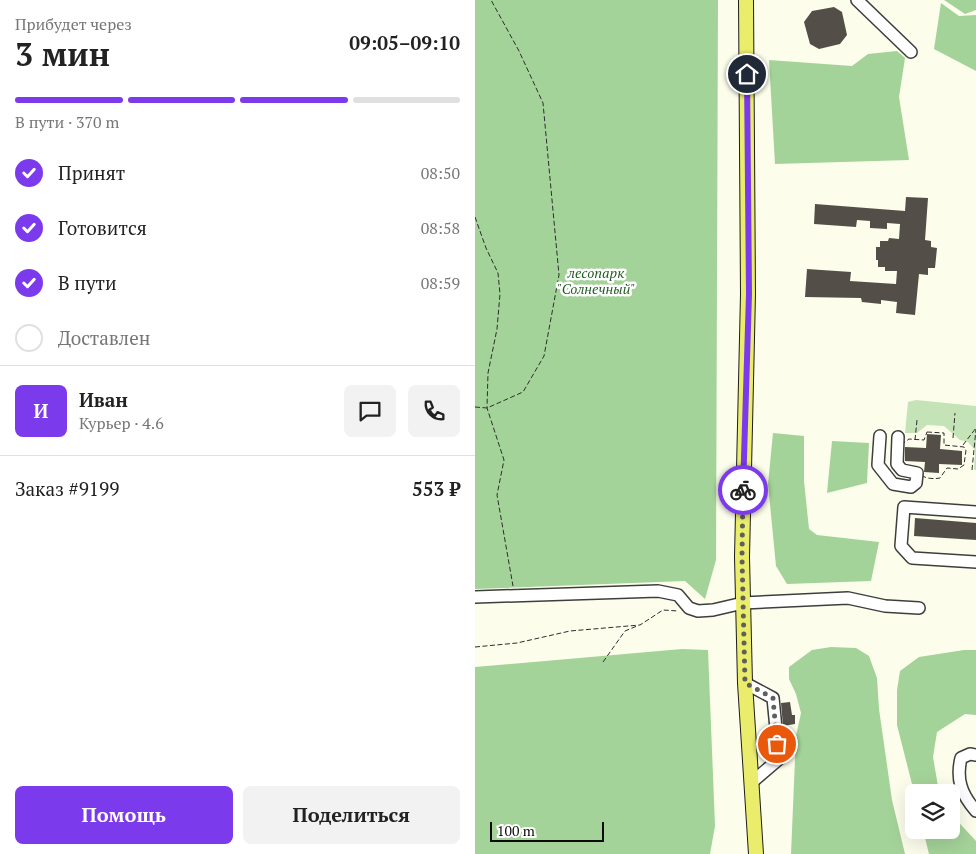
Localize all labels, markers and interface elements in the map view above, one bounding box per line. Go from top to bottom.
text: Прибудет через [15,13,132,35]
text: 09:05–09:10 [349,30,460,55]
text: 3 мин [15,33,110,75]
pin [726,53,768,95]
icon: home [733,60,761,88]
text: В пути · 370 m [15,111,119,133]
icon: check [15,159,43,187]
text: Принят [58,160,125,185]
text: 08:50 [421,162,460,184]
icon: check [15,214,43,242]
text: Готовится [58,215,147,240]
text: 08:58 [421,217,460,239]
park label: лесопарк "Солнечный" [557,263,635,298]
icon: check [15,269,43,297]
text: В пути [58,270,117,295]
text: 08:59 [421,272,460,294]
text: Доставлен [58,325,150,350]
button: chat [344,385,396,437]
button: phone [408,385,460,437]
text: Иван [79,387,128,412]
text: И [34,398,48,423]
text: Курьер · 4.6 [79,412,164,434]
courier [718,465,768,515]
text: Заказ #9199 [15,476,119,501]
text: 553 ₽ [412,476,460,501]
icon: bike [729,476,757,504]
pin [756,723,798,765]
icon: bag [763,730,791,758]
map controls [905,784,960,839]
button: layers [905,784,960,839]
button: Помощь [15,786,233,844]
button: Поделиться [243,786,460,844]
scale bar [490,819,604,842]
text: 100 m [497,821,535,840]

